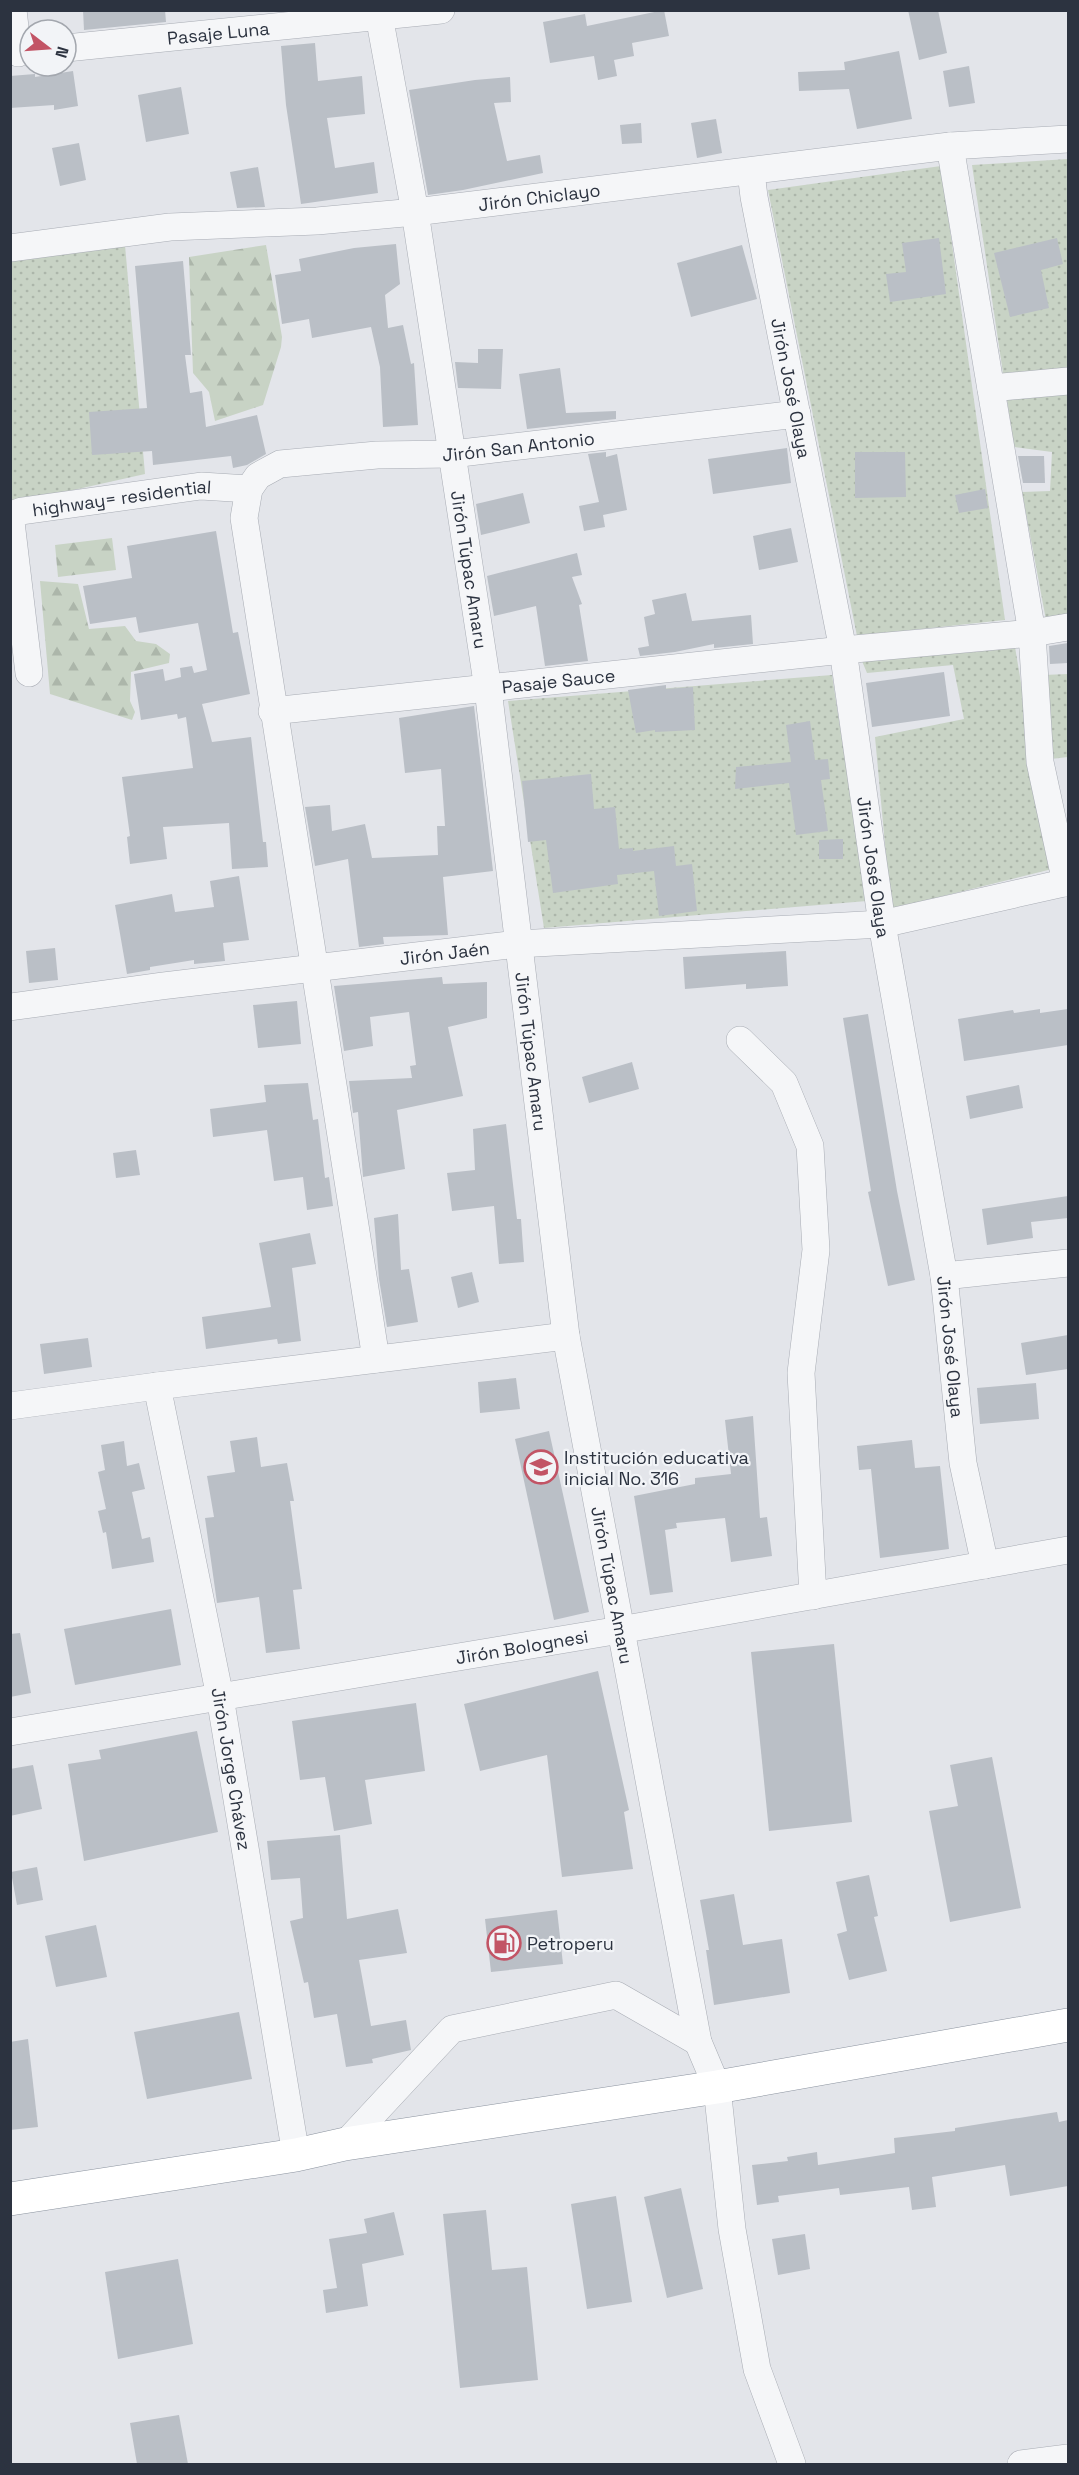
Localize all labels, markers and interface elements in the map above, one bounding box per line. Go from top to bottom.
street label: Pasaje Luna [166,16,270,49]
north arrow [18,18,78,78]
text: N [50,44,73,60]
street label: Jirón Chiclayo [477,178,602,216]
street label: Jirón José Olaya [767,316,817,460]
street label: Jirón San Antonio [442,426,596,466]
street label: highway= residential [31,474,212,521]
street label: Jirón Túpac Amaru [446,489,493,650]
street label: Pasaje Sauce [500,663,616,698]
street label: Jirón José Olaya [852,795,896,939]
street label: Jirón Jaén [398,936,491,969]
street label: Jirón Túpac Amaru [511,971,553,1132]
street label: Jirón José Olaya [933,1275,970,1419]
place label: Institución educativa inicial No. 316 [564,1446,749,1490]
school or university icon: Institución educativa inicial No. 316 [523,1449,559,1485]
street label: Jirón Túpac Amaru [587,1504,639,1666]
street label: Jirón Bolognesi [454,1624,590,1669]
street label: Jirón Jorge Chávez [207,1685,257,1852]
fuel station icon: Petroperu [486,1925,522,1961]
place label: Petroperu [527,1932,614,1955]

